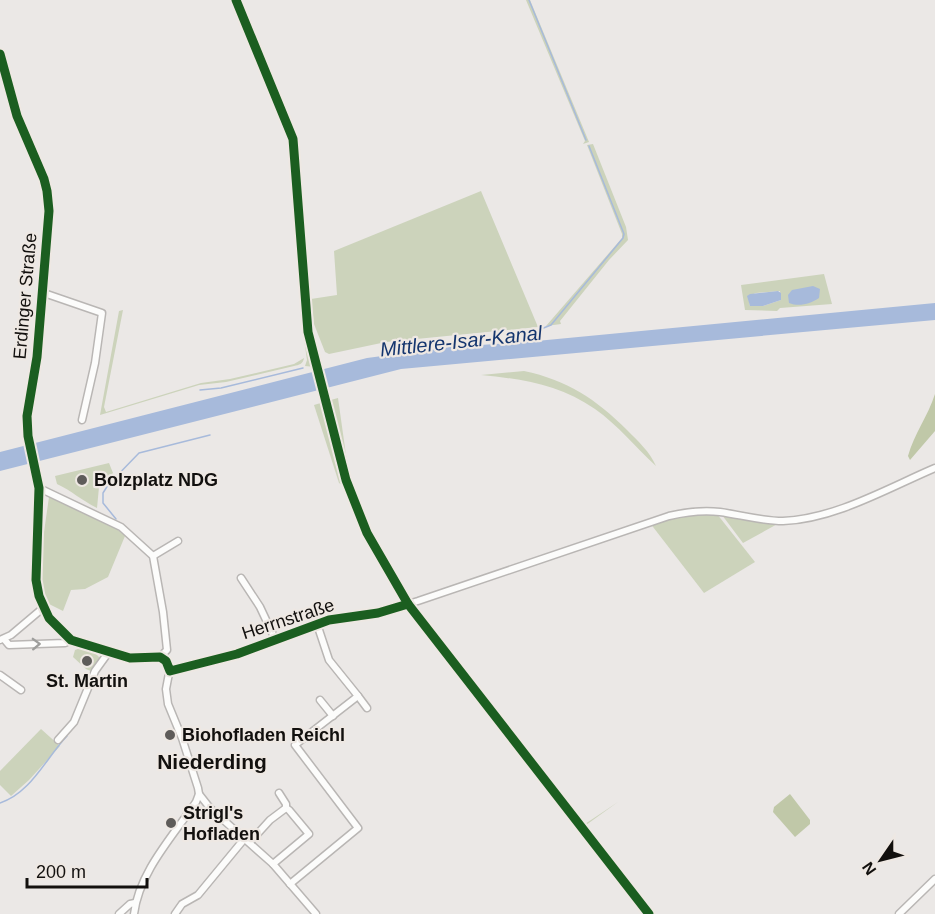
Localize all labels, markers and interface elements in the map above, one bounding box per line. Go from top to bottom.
street label: Erdinger Straße [10,232,40,360]
water label: Mittlere-Isar-Kanal [379,321,544,360]
place label: Bolzplatz NDG [94,470,218,490]
marker: Bolzplatz NDG [75,473,89,487]
street label: Herrnstraße [239,595,337,643]
one-way arrow [32,637,41,650]
marker: St. Martin [80,654,94,668]
place label: St. Martin [46,671,128,691]
place label: Biohofladen Reichl [182,725,345,745]
marker: Biohofladen Reichl [163,728,177,742]
district label: Niederding [157,750,267,773]
place label: Strigl's Hofladen [183,803,260,844]
marker: Strigl's Hofladen [164,816,178,830]
north arrow [851,830,911,890]
scale bar [27,851,147,889]
text: N [859,859,879,878]
text: 200 m [36,862,86,882]

